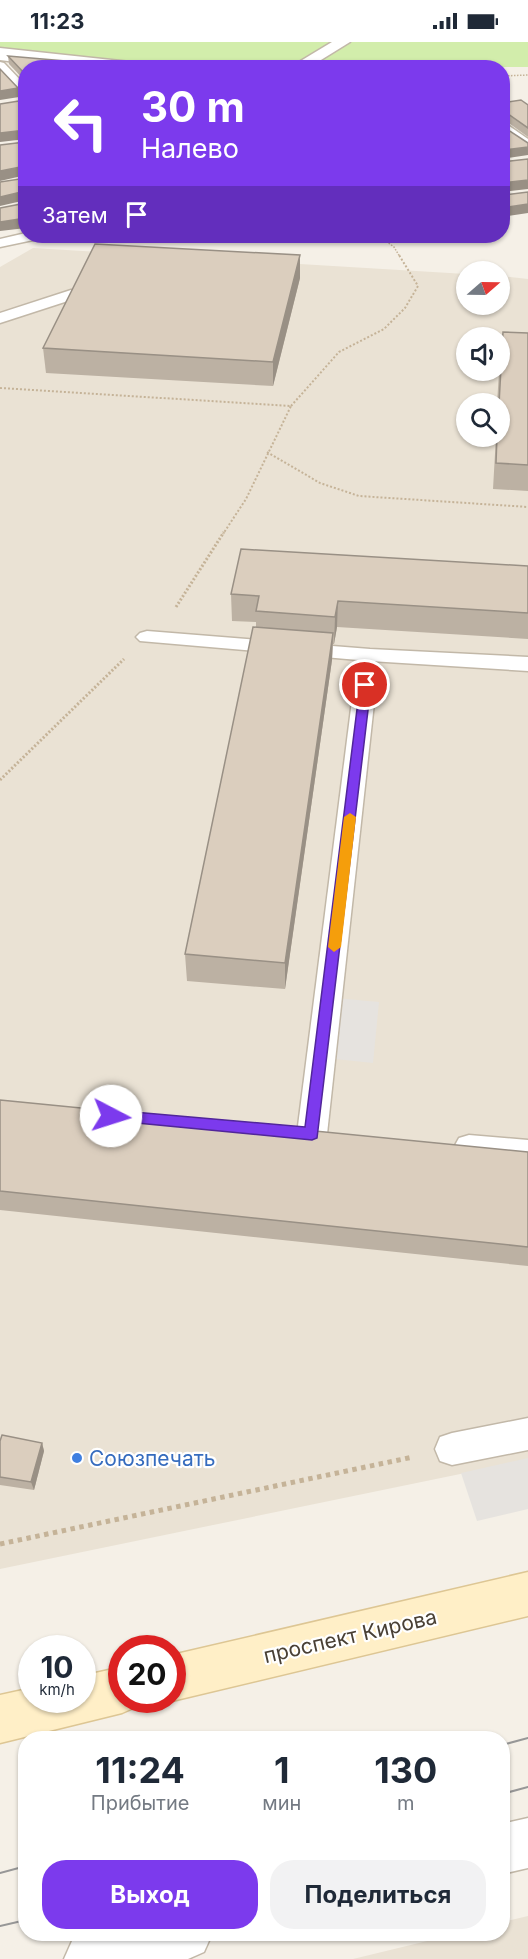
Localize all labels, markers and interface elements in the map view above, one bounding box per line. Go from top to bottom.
text: 11:23 [30,8,84,34]
text: 30 m [141,81,245,132]
icon: left [42,84,120,162]
text: Налево [141,132,239,165]
icon: arrive [120,198,153,231]
text: Затем [42,202,108,228]
north arrow [456,261,510,315]
map controls [456,261,510,447]
button: sound [456,327,510,381]
button: search [456,393,510,447]
pin [339,659,390,710]
icon: arrive [348,668,381,701]
position arrow [79,1084,143,1148]
place label: Союзпечать [89,1446,216,1471]
marker: Союзпечать [70,1451,84,1465]
street label: проспект Кирова [261,1604,439,1668]
speed limit sign: 20 [108,1635,186,1713]
text: 10 [40,1649,74,1685]
text: km/h [39,1680,75,1699]
text: 11:24 [95,1748,185,1792]
text: 1 [274,1748,290,1792]
text: 130 [374,1748,437,1792]
text: Прибытие [91,1791,189,1815]
text: мин [262,1791,301,1815]
text: m [397,1791,414,1815]
button: Выход [42,1860,258,1929]
button: Поделиться [270,1860,486,1929]

